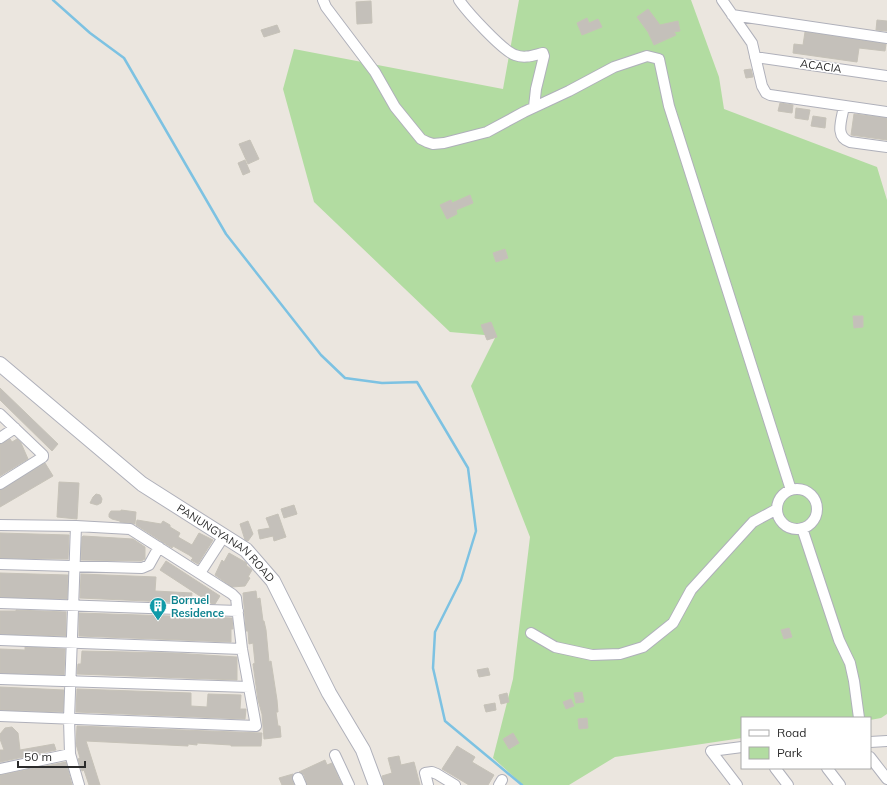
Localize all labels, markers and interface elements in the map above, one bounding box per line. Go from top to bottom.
street label: ACACIA [799,56,843,76]
street label: PANUNGYANAN ROAD [174,501,278,585]
place label: Borruel Residence [171,593,224,620]
building icon: Borruel Residence [148,596,168,621]
legend [741,717,871,769]
text: Road [777,725,806,740]
scale bar [18,743,85,769]
text: Park [777,745,803,760]
text: 50 m [24,749,52,764]

